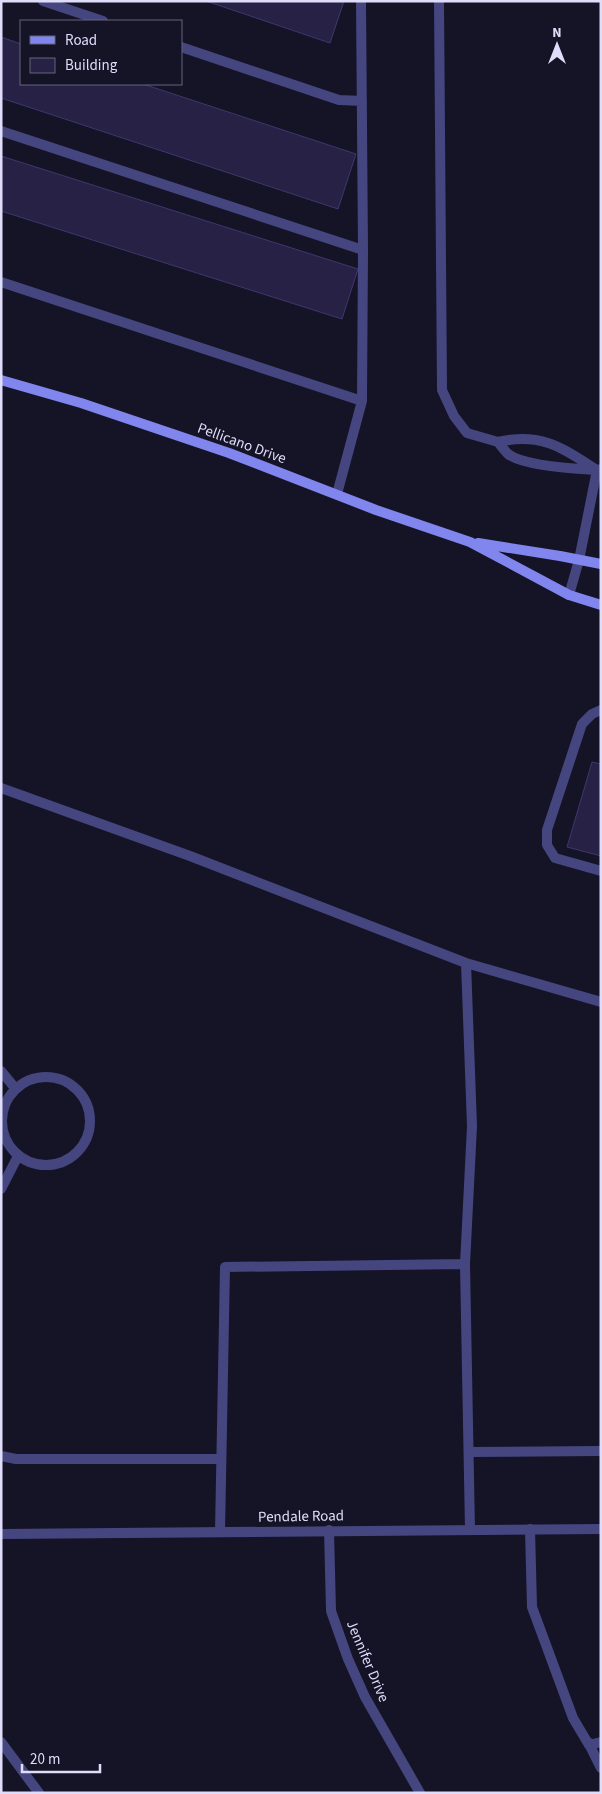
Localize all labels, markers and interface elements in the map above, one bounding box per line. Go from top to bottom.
legend [20,20,182,85]
north arrow [532,20,582,70]
text: N [552,23,562,43]
text: Road [65,30,97,51]
text: Building [65,55,118,76]
street label: Pellicano Drive [195,418,289,469]
street label: Pendale Road [258,1505,344,1528]
street label: Jennifer Drive [341,1617,394,1705]
scale bar [22,1742,100,1774]
text: 20 m [30,1749,60,1770]

